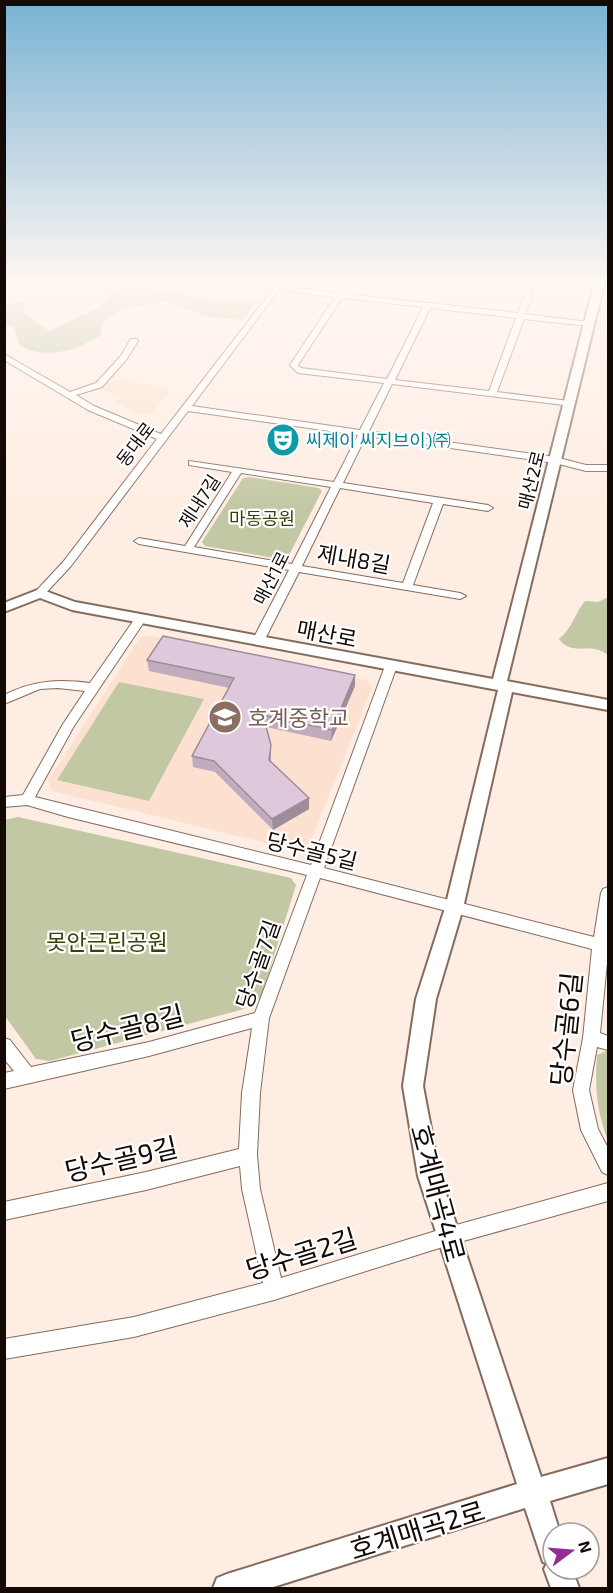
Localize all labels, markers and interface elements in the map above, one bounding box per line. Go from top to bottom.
street label: 동대로 [111,418,159,470]
theatre icon: 씨제이 씨지브이)㈜ [265,422,301,458]
place label: 씨제이 씨지브이)㈜ [306,429,450,451]
street label: 매산2로 [513,448,549,512]
street label: 제내7길 [174,470,224,532]
park label: 마동공원 [229,507,295,529]
street label: 제내8길 [315,539,393,577]
street label: 매산1로 [248,548,294,608]
street label: 매산로 [295,614,359,652]
school or university icon: 호계중학교 [207,699,243,735]
place label: 호계중학교 [248,704,349,730]
street label: 당수골5길 [264,826,360,874]
street label: 당수골7길 [230,916,284,1012]
park label: 못안근린공원 [46,928,168,954]
street label: 당수골6길 [543,970,587,1088]
street label: 당수골8길 [67,997,187,1057]
street label: 호계매곡4로 [405,1121,473,1265]
street label: 당수골9길 [61,1129,181,1187]
street label: 당수골2길 [242,1221,360,1285]
street label: 호계매곡2로 [346,1493,488,1565]
north arrow [541,1521,601,1581]
text: N [575,1539,597,1555]

